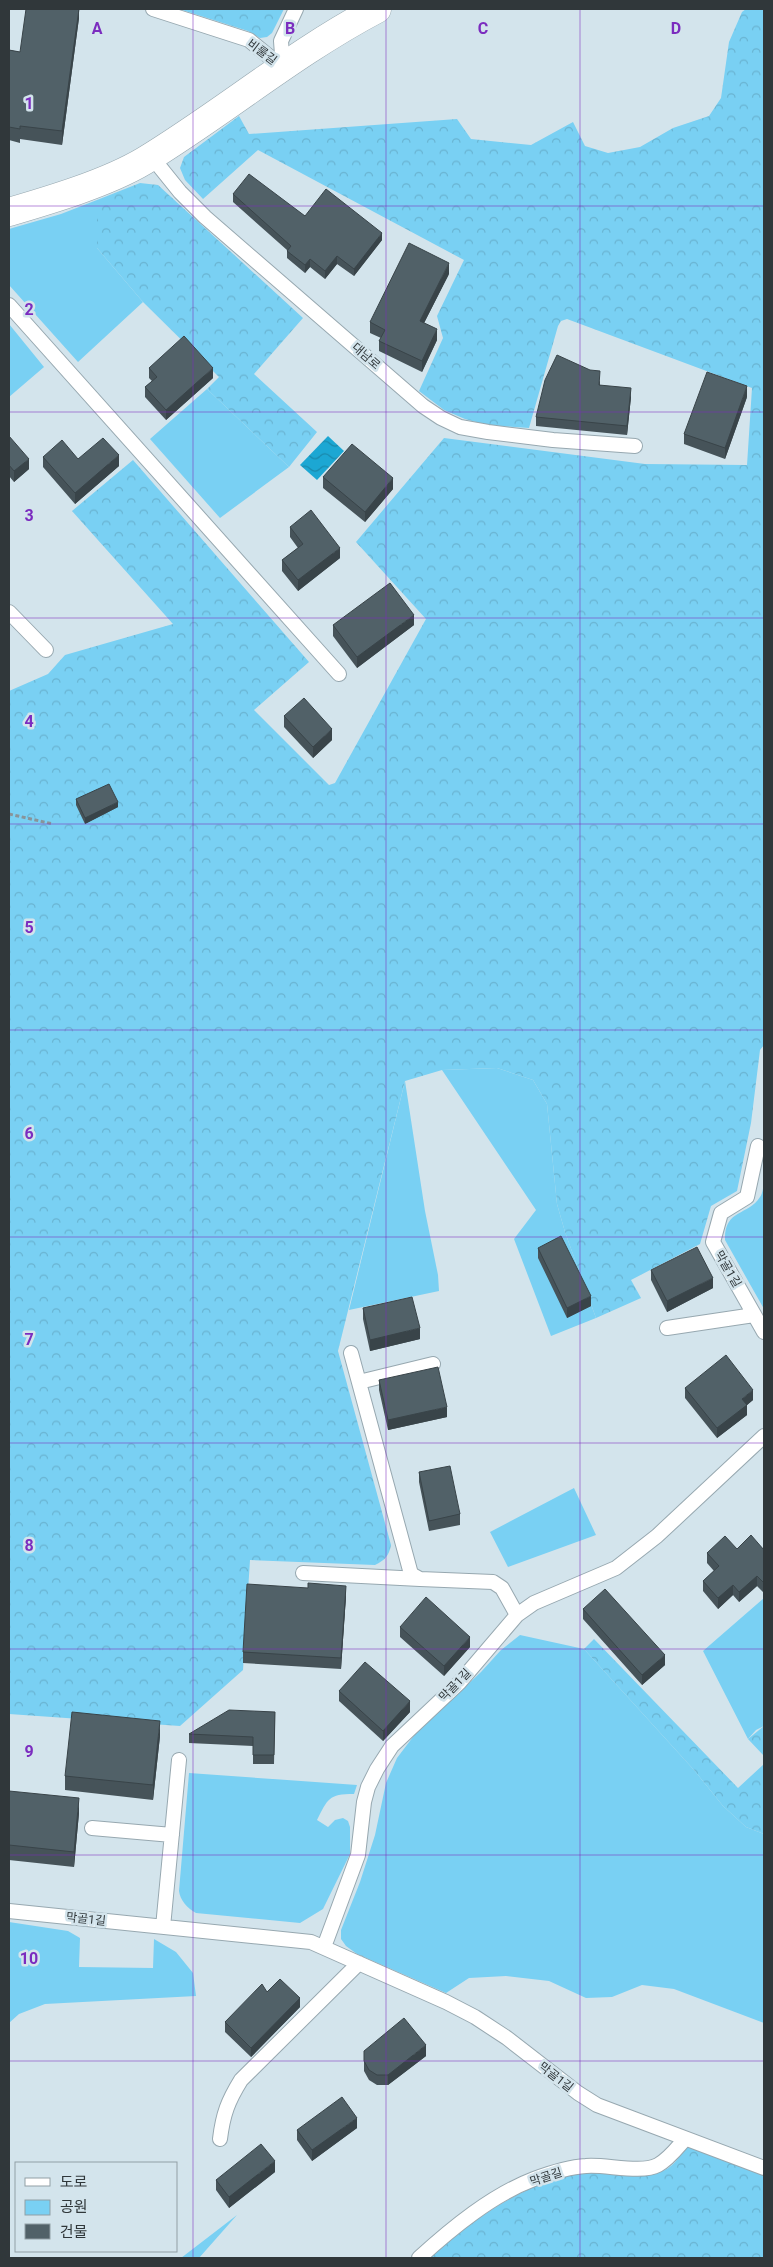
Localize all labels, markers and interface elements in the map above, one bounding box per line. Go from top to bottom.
text: A [92,19,103,38]
text: B [285,19,295,38]
text: C [478,19,488,38]
text: D [671,19,681,38]
street label: 비룰길 [245,36,279,68]
text: 1 [24,94,34,113]
text: 2 [24,300,34,319]
street label: 대남로 [349,340,383,372]
text: 3 [24,506,34,525]
text: 4 [24,712,34,731]
text: 5 [24,918,34,937]
text: 6 [24,1124,34,1143]
street label: 막골1길 [712,1248,744,1290]
text: 7 [24,1330,34,1349]
text: 8 [24,1536,34,1555]
street label: 막골1길 [436,1666,474,1704]
text: 9 [24,1742,34,1761]
street label: 막골1길 [65,1910,107,1928]
text: 10 [20,1949,38,1968]
street label: 막골1길 [536,2059,576,2095]
legend [15,2162,178,2252]
street label: 막골길 [528,2165,564,2189]
text: 도로 [60,2173,88,2191]
text: 공원 [60,2198,88,2216]
text: 건물 [60,2223,88,2241]

